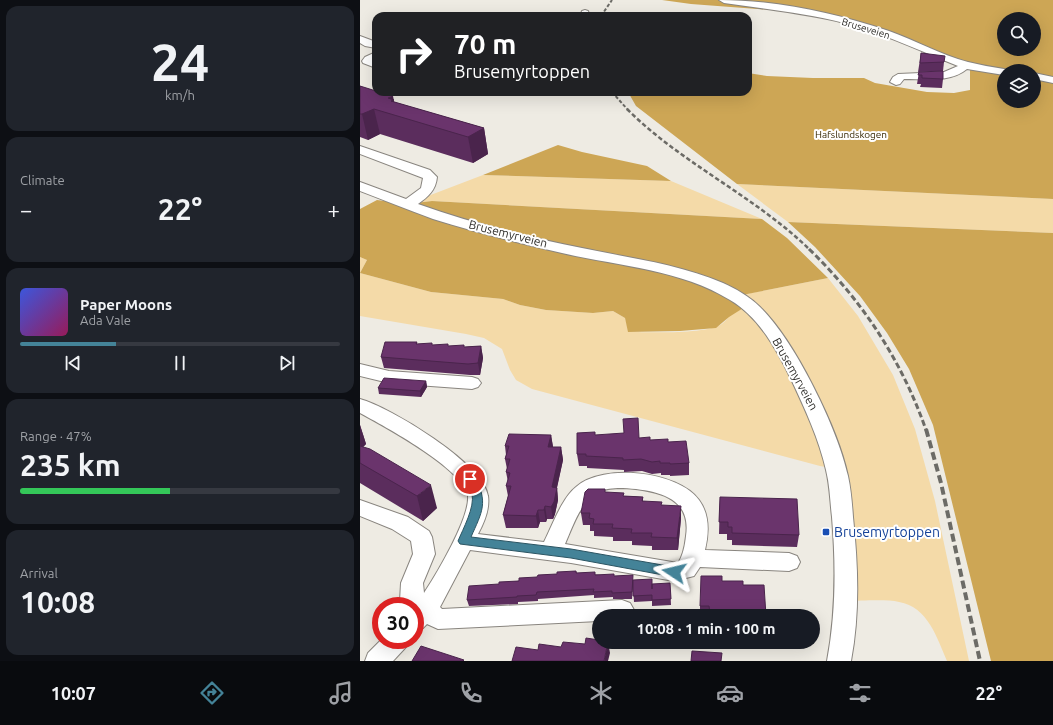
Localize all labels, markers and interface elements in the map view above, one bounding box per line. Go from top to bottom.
map controls [997,12,1041,108]
button: search [997,12,1041,56]
street label: Bruseveien [840,16,891,41]
icon: right [388,28,440,80]
text: 70 m [454,28,516,59]
text: 24 [151,33,209,91]
text: Brusemyrtoppen [454,61,590,81]
button: layers [997,64,1041,108]
text: km/h [165,88,195,102]
park label: Hafslundskogen [815,129,887,140]
text: Climate [20,173,65,187]
text: 22° [158,192,202,226]
text: − [20,197,32,222]
text: + [328,197,340,222]
street label: Brusemyrveien [467,217,549,250]
text: Paper Moons [80,296,172,313]
text: Ada Vale [80,313,131,327]
street label: Brusemyrveien [770,335,821,412]
icon: previous [62,352,84,374]
icon: pause [169,352,191,374]
icon: next [276,352,298,374]
text: Range · 47% [20,429,92,443]
text: 235 km [20,448,121,482]
pin [453,462,487,496]
icon: arrive [459,468,481,490]
place label: Brusemyrtoppen [834,524,940,540]
marker: Brusemyrtoppen [821,527,831,537]
position arrow [653,551,695,593]
text: Arrival [20,566,58,580]
text: 10:08 [20,585,95,619]
speed limit sign: 30 [372,597,424,649]
text: 10:08 · 1 min · 100 m [637,620,775,637]
icon: directions [198,679,226,707]
icon: music [327,679,355,707]
icon: phone [457,679,485,707]
icon: climate [587,679,615,707]
icon: car [716,679,744,707]
icon: filters [846,679,874,707]
text: 10:07 [51,683,96,703]
text: 22° [975,683,1002,703]

